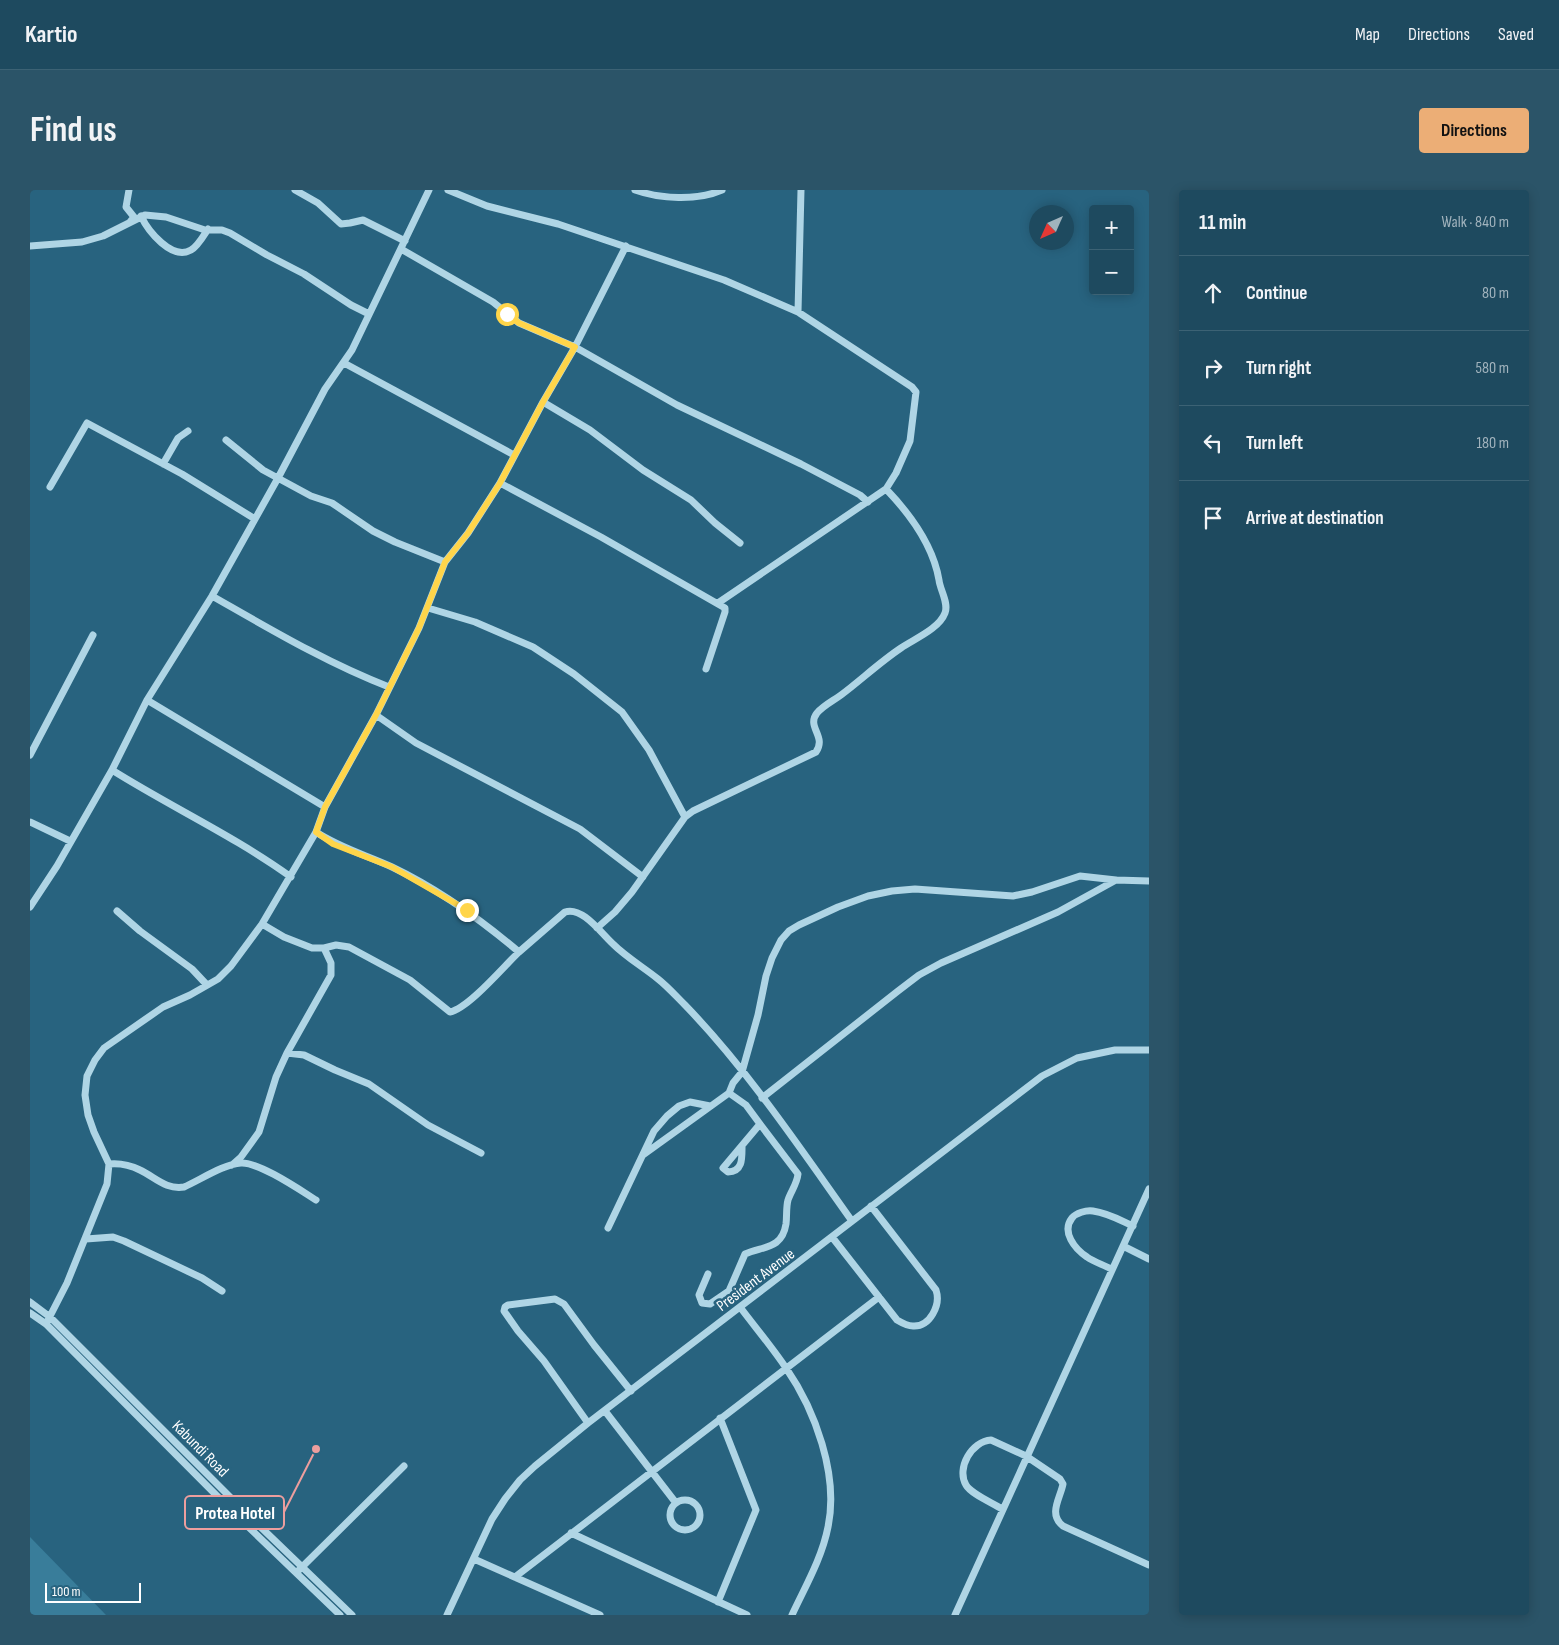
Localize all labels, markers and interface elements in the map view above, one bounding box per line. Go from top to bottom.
text: Kartio [25,20,77,49]
text: Map [1355,24,1380,45]
text: Directions [1408,24,1470,45]
text: Saved [1498,24,1534,45]
button: Directions [1419,108,1529,153]
text: Find us [30,109,117,152]
north arrow [1029,205,1074,250]
map controls [1089,205,1134,295]
button: + [1089,205,1134,250]
text: 11 min [1199,210,1246,235]
text: Walk · 840 m [1442,213,1509,232]
button: − [1089,250,1134,295]
icon: ahead [1199,279,1227,307]
text: Continue [1246,282,1307,305]
text: 80 m [1482,284,1509,303]
route start [496,303,519,326]
icon: right [1199,354,1227,382]
text: Turn right [1246,357,1311,380]
text: 580 m [1476,359,1509,378]
icon: left [1199,429,1227,457]
text: Turn left [1246,432,1303,455]
text: 180 m [1476,434,1509,453]
icon: arrive [1199,504,1227,532]
text: Arrive at destination [1246,507,1384,530]
route end [456,899,479,922]
street label: President Avenue [713,1245,799,1316]
street label: Kabundi Road [168,1417,232,1481]
callout: Protea Hotel [185,1496,284,1529]
text: Protea Hotel [195,1503,275,1524]
scale bar [45,1580,141,1603]
text: 100 m [52,1583,81,1600]

